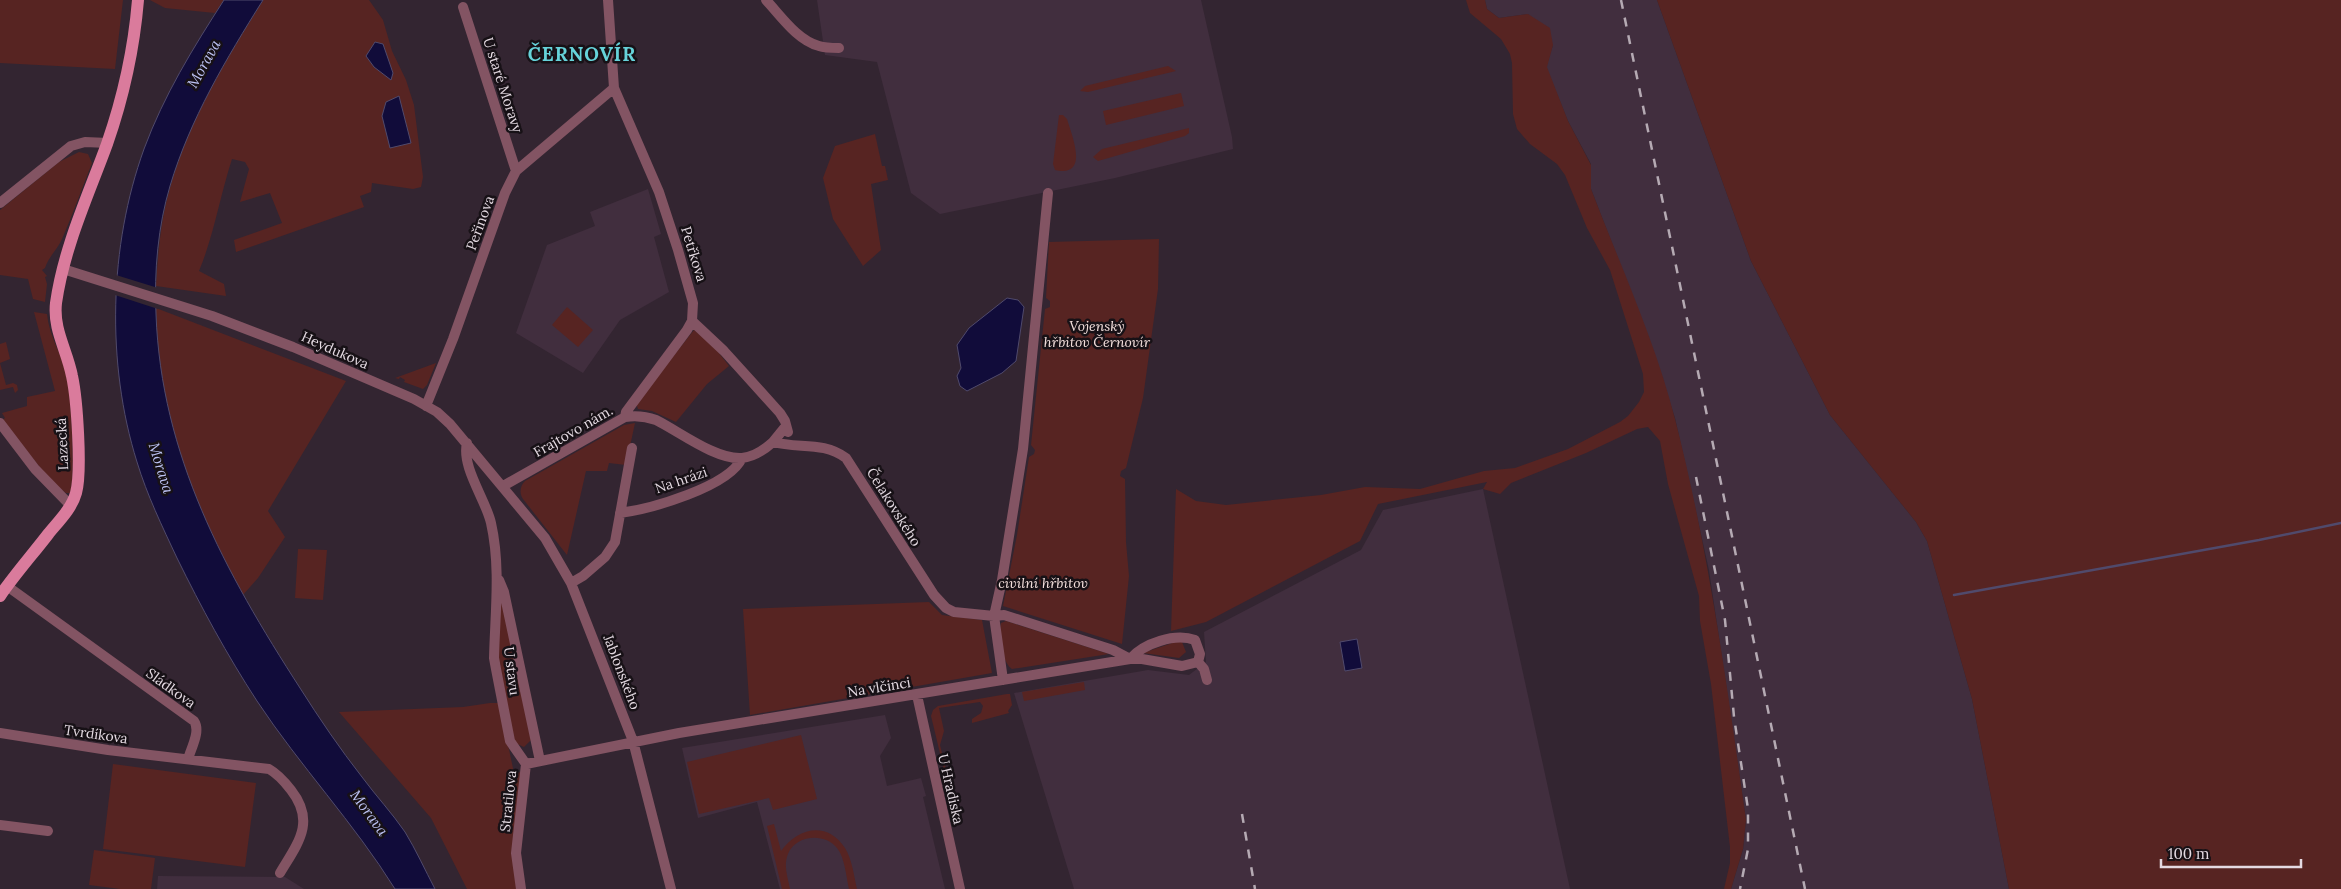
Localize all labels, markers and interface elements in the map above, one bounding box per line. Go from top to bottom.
street label: U staré Moravy [479,35,527,135]
water label: Morava [183,36,225,91]
district label: ČERNOVÍR [528,42,636,66]
street label: Peřinova [462,193,498,253]
street label: Petřkova [677,224,711,284]
park label: Vojenský hřbitov Černovír [1044,317,1151,351]
street label: Heydukova [299,327,371,373]
street label: Frajtovo nám. [530,401,616,461]
street label: Lazecká [52,417,72,471]
water label: Morava [145,440,178,496]
street label: Na hrázi [652,463,710,497]
street label: Čelakovského [863,464,925,550]
park label: civilní hřbitov [998,574,1088,592]
street label: Jablonského [599,631,645,712]
street label: U stavu [500,646,524,696]
street label: Sládkova [143,664,199,712]
street label: Na vlčinci [846,673,912,701]
street label: Tvrdíkova [63,721,129,747]
street label: U Hradiska [934,752,968,826]
street label: Stratilova [496,769,520,833]
water label: Morava [346,786,393,840]
scale bar [2161,836,2301,868]
text: 100 m [2168,844,2209,863]

